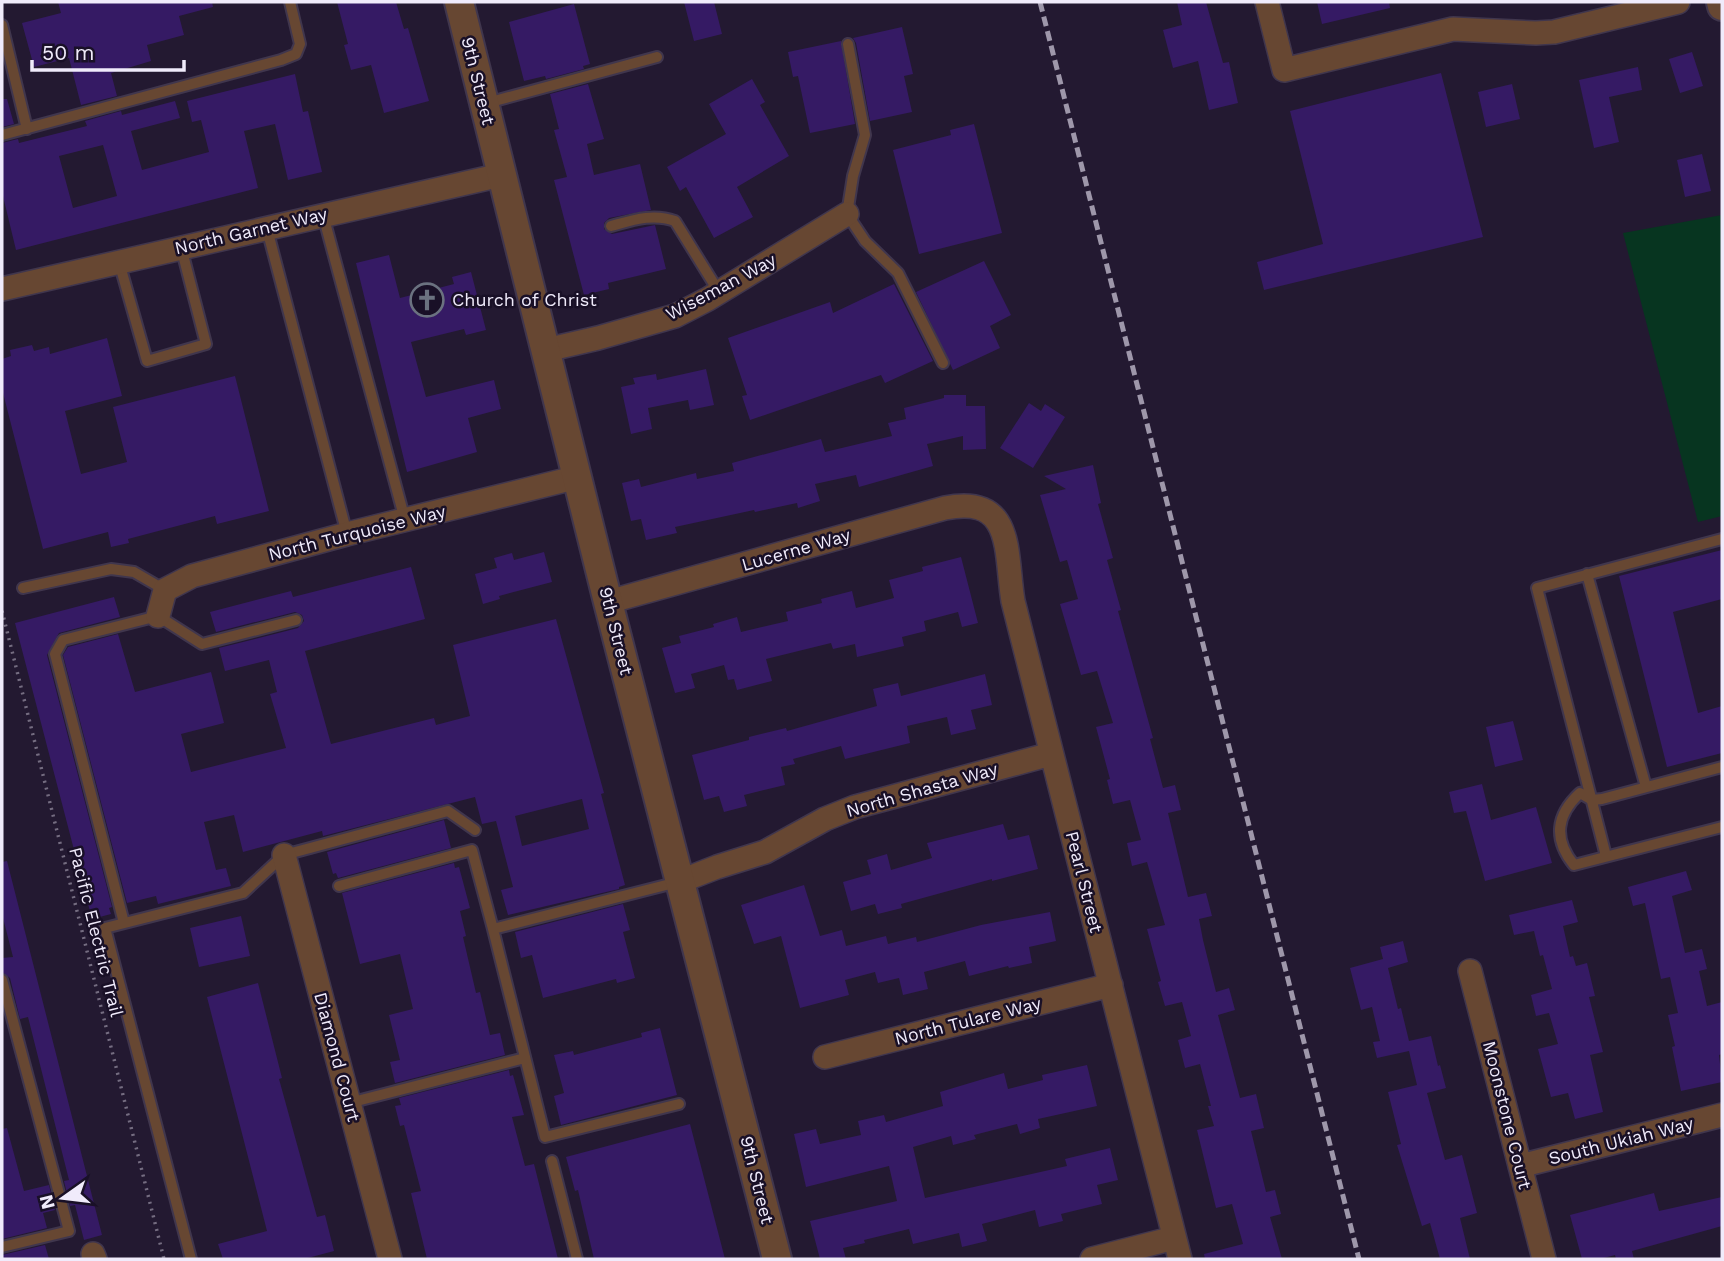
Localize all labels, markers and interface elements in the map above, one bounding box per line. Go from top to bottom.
scale bar [32,28,184,72]
street label: 9th Street [457,35,500,128]
text: 50 m [42,40,94,65]
street label: North Garnet Way [172,203,330,258]
street label: Wiseman Way [662,248,780,324]
church icon: Church of Christ [408,281,446,319]
place label: Church of Christ [452,289,597,310]
street label: North Turquoise Way [266,500,448,565]
street label: Lucerne Way [739,524,853,575]
street label: 9th Street [595,585,638,678]
street label: North Shasta Way [844,758,1001,821]
street label: Pearl Street [1062,829,1107,935]
street label: Pacific Electric Trail [65,845,128,1019]
street label: Diamond Court [310,990,365,1124]
street label: North Tulare Way [892,992,1044,1049]
street label: Moonstone Court [1479,1039,1536,1192]
street label: South Ukiah Way [1546,1112,1696,1169]
street label: 9th Street [736,1134,779,1227]
north arrow [28,1163,98,1233]
text: N [34,1192,60,1212]

